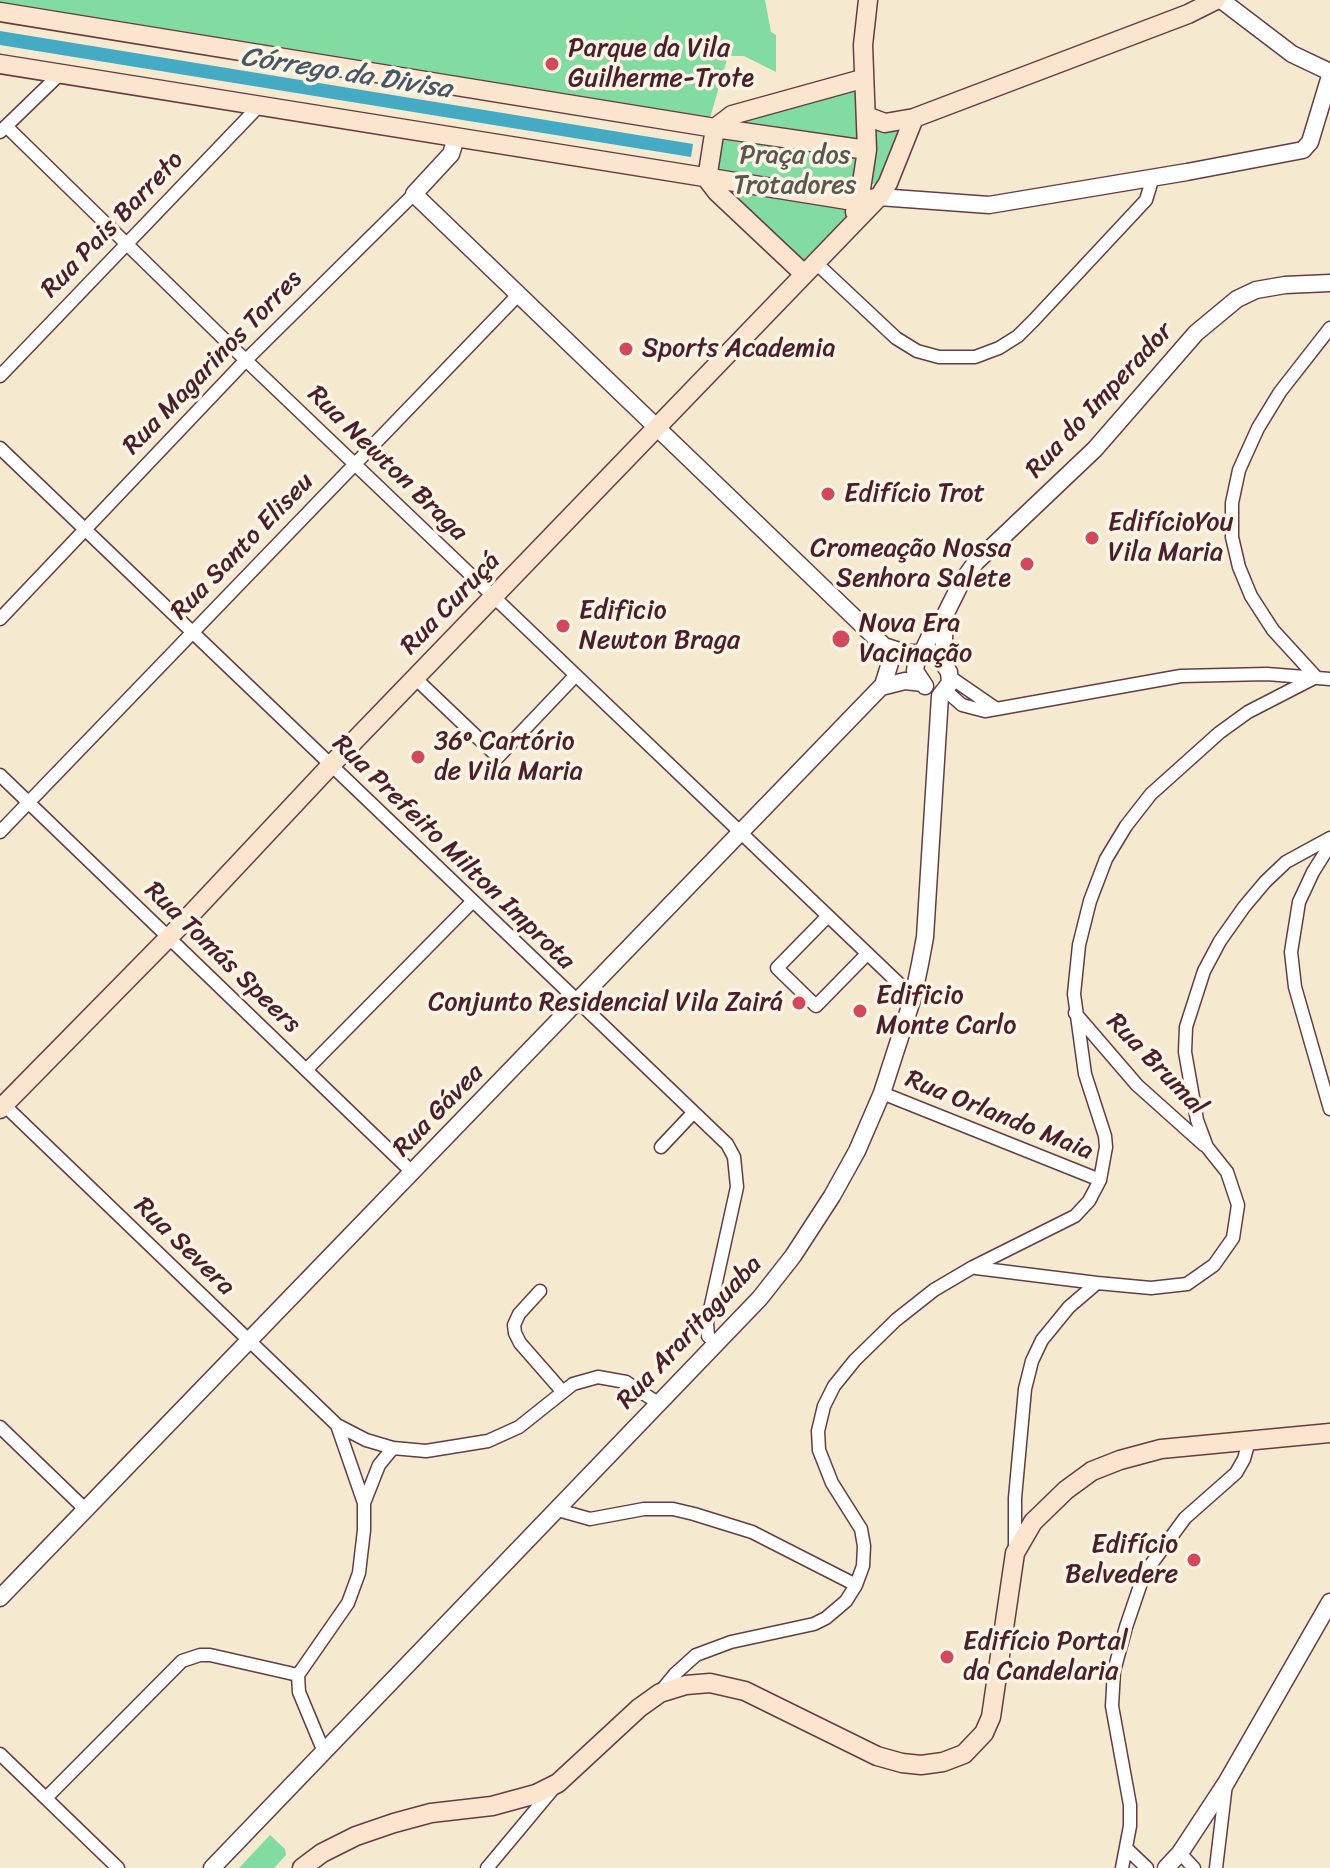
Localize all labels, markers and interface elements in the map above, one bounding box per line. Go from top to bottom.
place label: Parque da Vila Guilherme-Trote [568,33,754,94]
water label: Córrego da Divisa [238,41,454,107]
marker: Parque da Vila Guilherme-Trote [543,55,561,73]
park label: Praça dos Trotadores [734,140,856,202]
street label: Rua Pais Barreto [35,145,191,305]
street label: Rua Magarinos Torres [117,264,309,462]
street label: Rua do Imperador [1020,317,1180,485]
place label: Sports Academia [642,333,835,365]
marker: Sports Academia [617,340,635,358]
street label: Rua Newton Braga [300,380,474,548]
street label: Rua Santo Eliseu [165,467,321,627]
place label: Edifício Trot [844,478,985,510]
marker: Edifício Trot [819,485,837,503]
place label: EdifícioYou Vila Maria [1108,507,1234,568]
marker: EdifícioYou Vila Maria [1083,529,1101,547]
place label: Cromeação Nossa Senhora Salete [810,533,1011,594]
street label: Rua Curuçá [395,546,507,662]
marker: Cromeação Nossa Senhora Salete [1018,555,1036,573]
place label: Edificio Newton Braga [579,595,740,656]
place label: Nova Era Vacinação [859,608,972,670]
marker: Edificio Newton Braga [554,617,572,635]
marker: Nova Era Vacinação [830,628,852,650]
place label: 36º Cartório de Vila Maria [434,726,583,788]
street label: Rua Prefeito Milton Improta [325,729,581,977]
marker: 36º Cartório de Vila Maria [409,748,427,766]
street label: Rua Tomás Speers [138,876,306,1040]
place label: Edificio Monte Carlo [876,980,1016,1042]
place label: Conjunto Residencial Vila Zairá [428,987,783,1019]
marker: Conjunto Residencial Vila Zairá [790,994,808,1012]
marker: Edificio Monte Carlo [851,1002,869,1020]
street label: Rua Brumal [1099,1007,1213,1123]
street label: Rua Gávea [387,1058,491,1164]
street label: Rua Orlando Maia [901,1064,1097,1168]
street label: Rua Severa [127,1191,241,1303]
street label: Rua Araritaguaba [611,1250,769,1416]
place label: Edifício Belvedere [1065,1529,1178,1590]
marker: Edifício Belvedere [1185,1551,1203,1569]
place label: Edifício Portal da Candelaria [963,1626,1128,1688]
marker: Edifício Portal da Candelaria [938,1648,956,1666]

